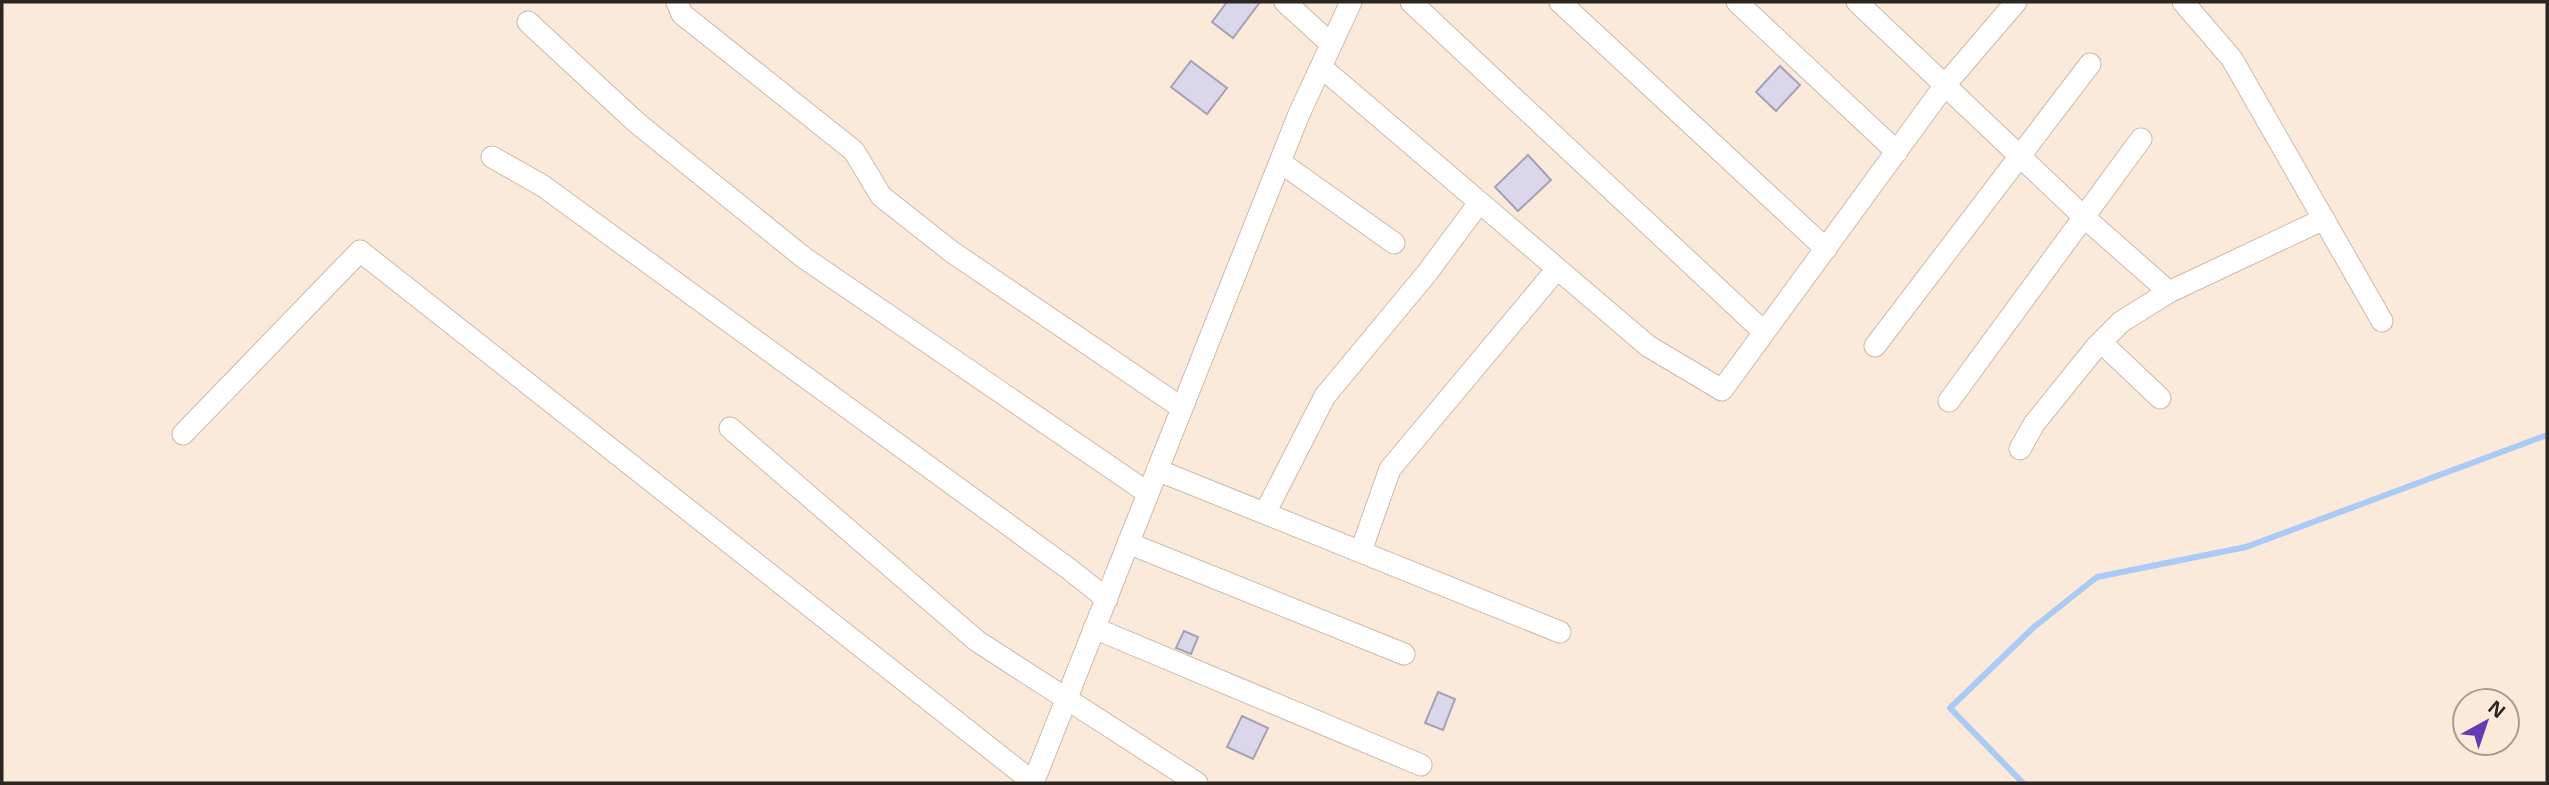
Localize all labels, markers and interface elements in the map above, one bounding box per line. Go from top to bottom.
north arrow [2451,687,2521,757]
text: N [2483,694,2511,724]

